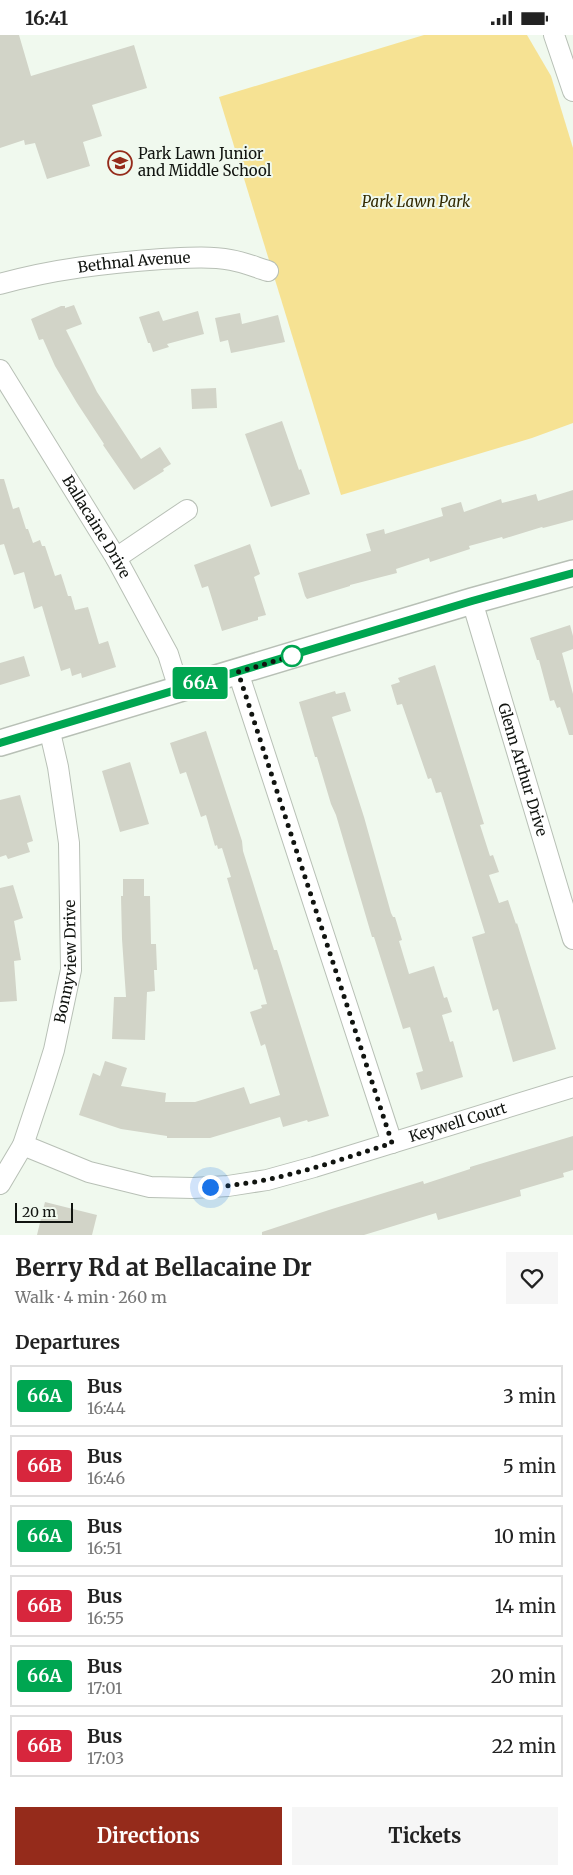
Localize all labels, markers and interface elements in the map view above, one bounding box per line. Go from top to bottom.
text: 16:41 [25,6,68,30]
place label: Park Lawn Junior and Middle School [138,144,272,180]
school or university icon: Park Lawn Junior and Middle School [107,150,133,176]
park label: Park Lawn Park [362,192,471,211]
street label: Bethnal Avenue [76,248,191,277]
street label: Ballacaine Drive [58,472,135,581]
unlabelled marker [281,645,303,667]
line badge: 66A [171,667,229,699]
text: 66A [183,671,217,694]
street label: Glenn Arthur Drive [494,701,552,839]
street label: Bonnyview Drive [50,899,80,1025]
street label: Keywell Court [407,1098,509,1146]
your location [198,1175,223,1200]
scale bar [15,1200,72,1223]
text: 20 m [22,1203,56,1221]
text: Berry Rd at Bellacaine Dr [15,1252,312,1283]
button: heart [506,1252,558,1304]
text: Walk · 4 min · 260 m [15,1287,167,1307]
text: Departures [15,1330,120,1354]
text: Bus [87,1374,122,1398]
text: 66A [27,1384,62,1407]
text: 3 min [503,1384,556,1408]
text: 16:44 [87,1398,126,1418]
text: Bus [87,1444,122,1468]
text: 66B [27,1454,62,1477]
text: 5 min [503,1454,556,1478]
text: 16:46 [87,1468,125,1488]
text: Bus [87,1514,122,1538]
text: 66A [27,1524,62,1547]
text: 10 min [494,1524,556,1548]
text: 16:51 [87,1538,122,1558]
text: Bus [87,1584,122,1608]
text: 66B [27,1594,62,1617]
text: 14 min [495,1594,556,1618]
text: 16:55 [87,1608,124,1628]
text: Bus [87,1654,122,1678]
text: 66A [27,1664,62,1687]
text: 20 min [491,1664,556,1688]
text: 17:01 [87,1678,122,1698]
text: Bus [87,1724,122,1748]
text: 66B [27,1734,62,1757]
text: 22 min [492,1734,556,1758]
text: 17:03 [87,1748,124,1768]
button: Directions [15,1807,282,1865]
button: Tickets [292,1807,558,1865]

